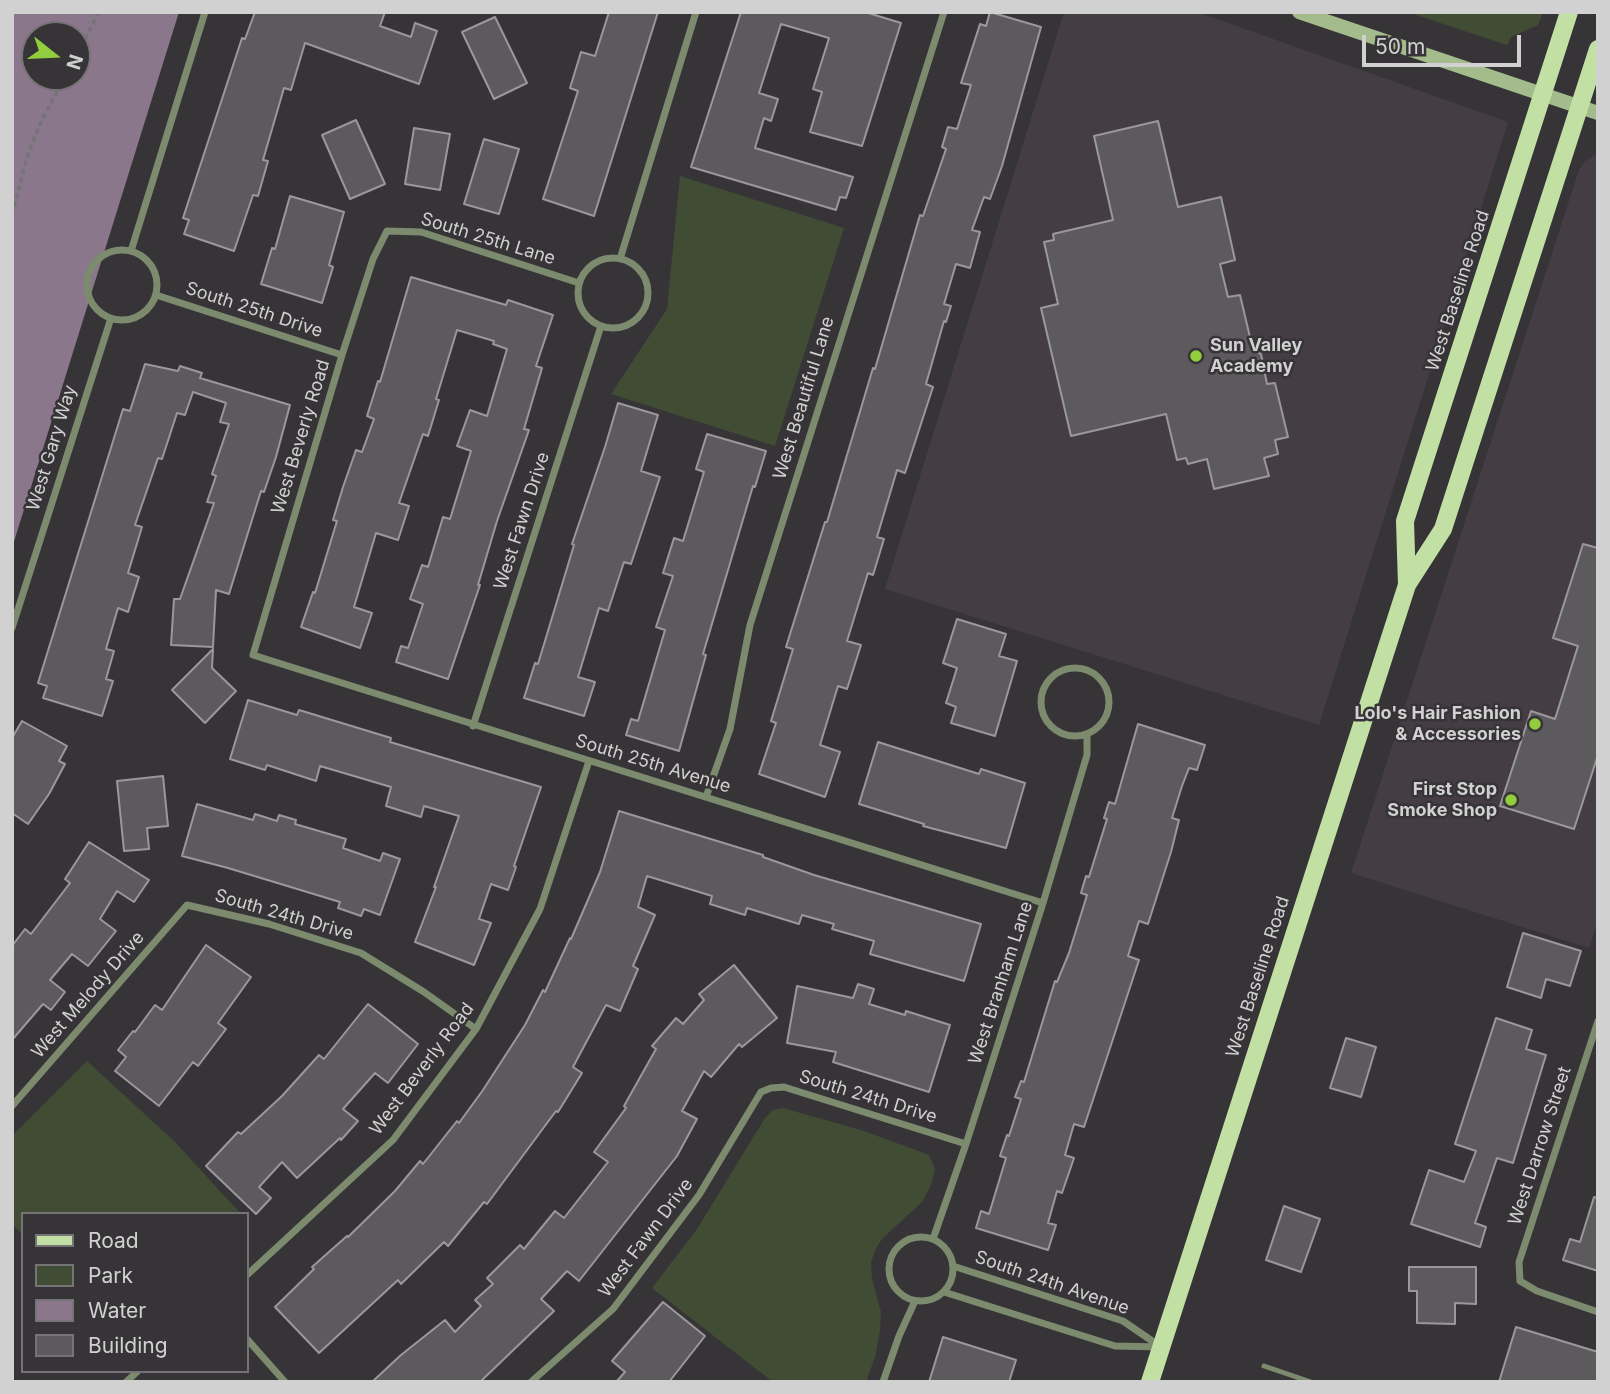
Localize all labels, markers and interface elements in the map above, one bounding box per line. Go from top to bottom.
north arrow [21,21,91,91]
scale bar [1365,21,1524,65]
text: 50 m [1375,34,1425,59]
text: N [61,52,88,72]
street label: South 25th Lane [418,208,558,270]
street label: West Baseline Road [1422,208,1494,374]
street label: South 25th Drive [183,278,325,342]
street label: West Beautiful Lane [769,314,839,482]
place label: Sun Valley Academy [1210,335,1302,378]
marker: Sun Valley Academy [1188,348,1204,364]
street label: West Beverly Road [267,357,335,517]
street label: West Gary Way [23,383,81,513]
street label: West Fawn Drive [490,450,554,592]
place label: Lolo's Hair Fashion & Accessories [1354,703,1521,746]
marker: Lolo's Hair Fashion & Accessories [1527,716,1543,732]
street label: South 25th Avenue [573,730,733,798]
place label: First Stop Smoke Shop [1387,779,1497,822]
marker: First Stop Smoke Shop [1503,792,1519,808]
street label: South 24th Drive [212,885,356,945]
street label: West Baseline Road [1222,894,1294,1060]
street label: West Branham Lane [964,899,1038,1067]
street label: West Melody Drive [27,927,149,1063]
street label: West Beverly Road [365,999,479,1139]
street label: West Darrow Street [1504,1064,1576,1228]
street label: South 24th Drive [796,1066,940,1128]
street label: West Fawn Drive [594,1174,698,1302]
legend [21,1212,248,1373]
text: Road [88,1228,139,1253]
street label: South 24th Avenue [972,1246,1132,1320]
text: Park [88,1263,133,1288]
text: Water [88,1298,146,1323]
text: Building [88,1333,168,1358]

